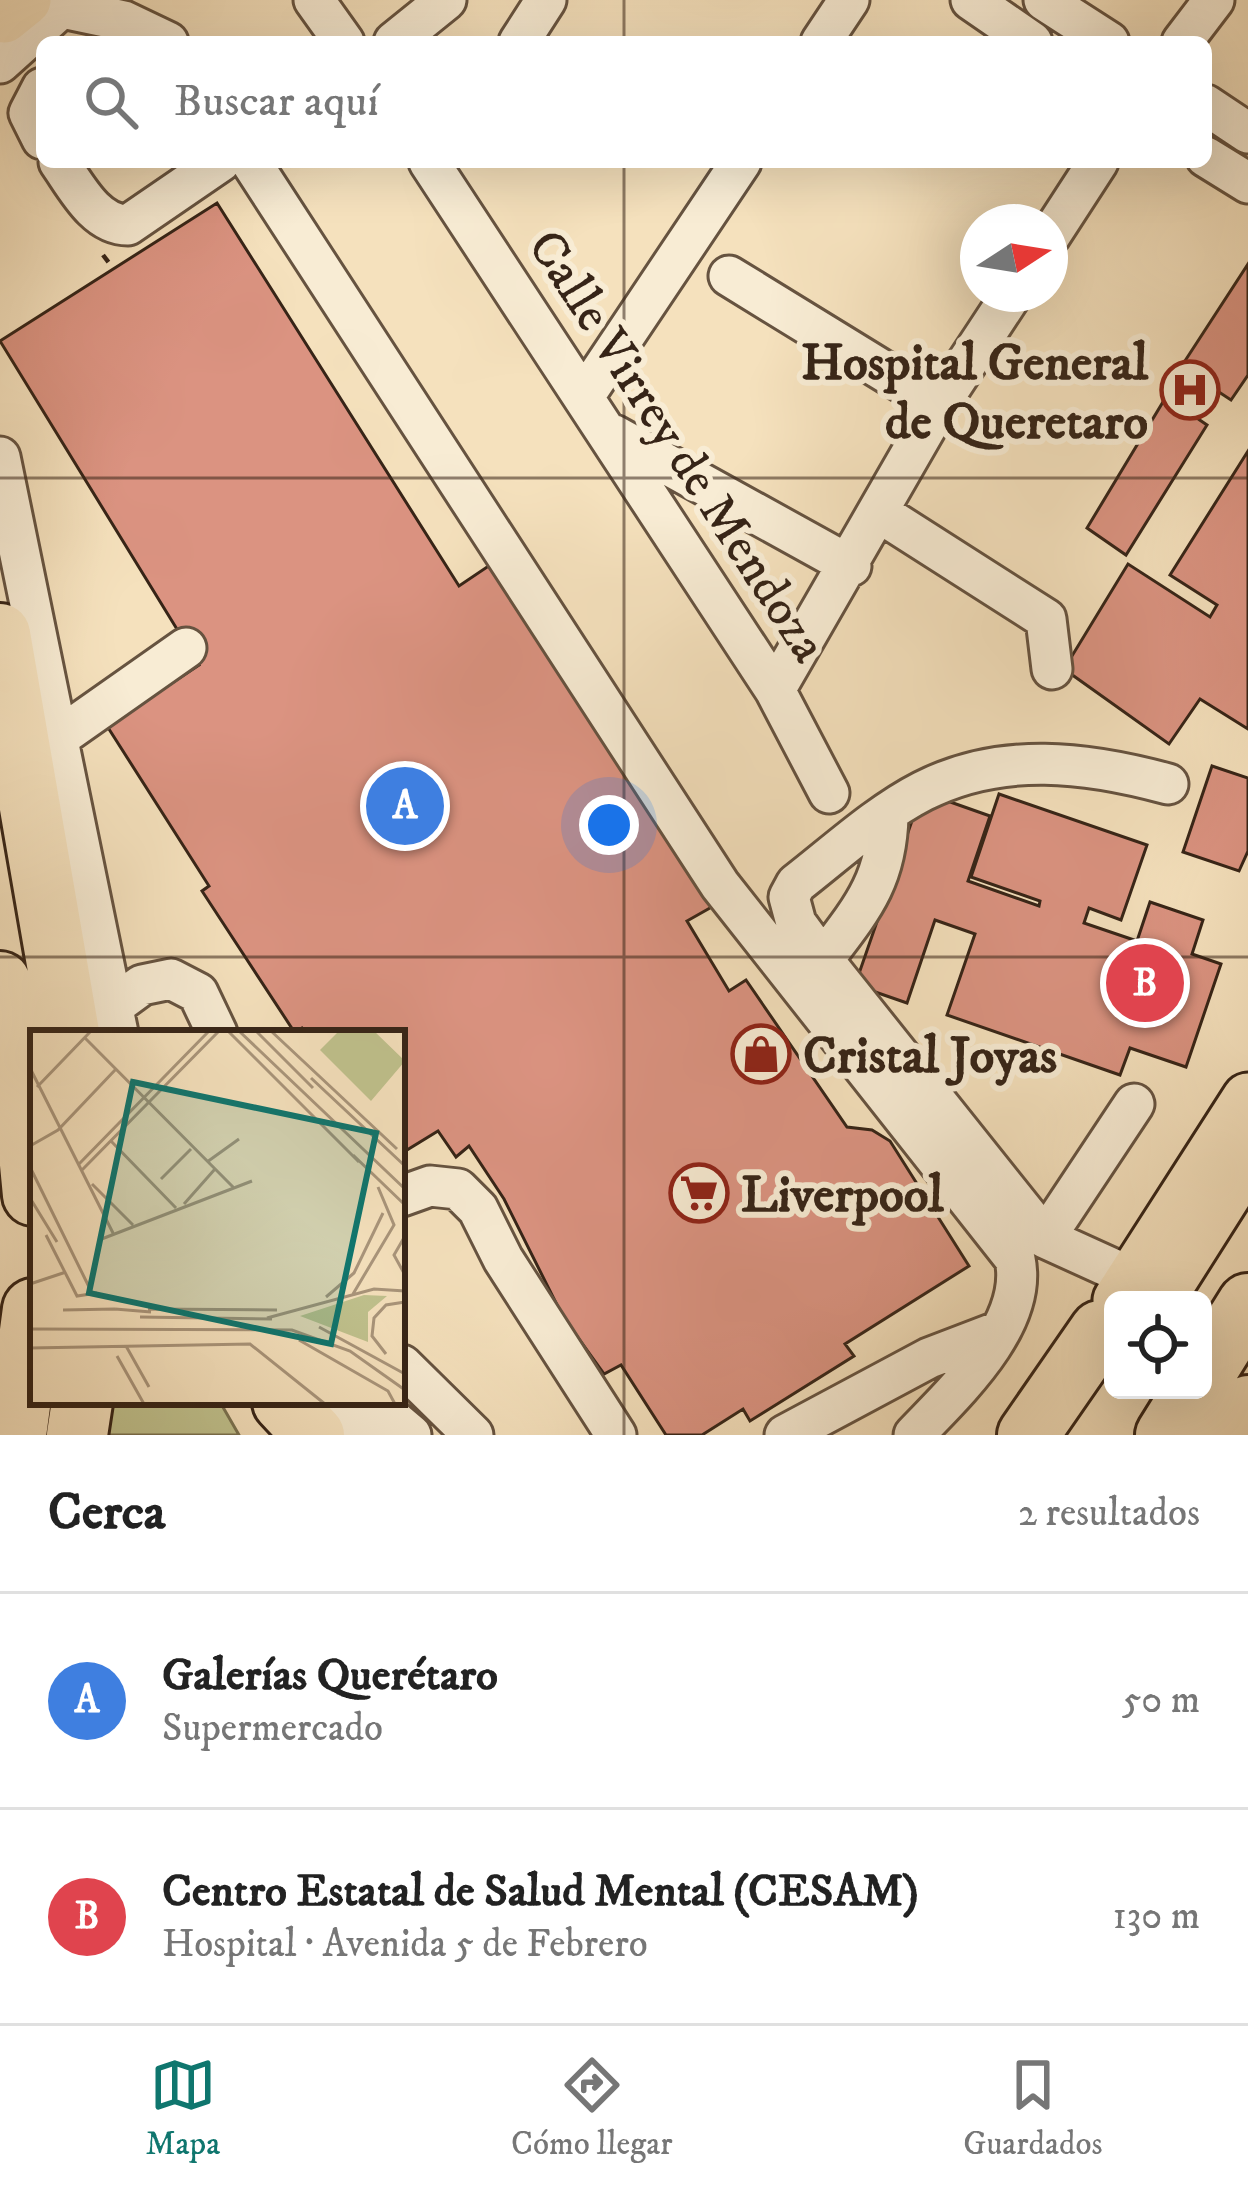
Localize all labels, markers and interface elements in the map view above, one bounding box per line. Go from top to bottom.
search box [36,36,1212,168]
icon: search [78,69,144,135]
text: Buscar aquí [174,74,379,130]
north arrow [960,204,1068,312]
street label: Calle Virrey de Mendoza [513,219,840,675]
place label: Hospital General de Queretaro [801,332,1149,455]
hospital icon: Hospital General de Queretaro [1159,359,1221,421]
pin: A [366,761,444,851]
your location [579,795,639,855]
pin: B [1106,938,1184,1028]
shop icon: Cristal Joyas [730,1023,792,1085]
place label: Cristal Joyas [803,1025,1057,1089]
inset map [30,1030,405,1405]
supermarket icon: Liverpool [668,1162,730,1224]
place label: Liverpool [741,1164,944,1228]
map controls [1104,1291,1212,1399]
button: locate [1104,1291,1212,1399]
text: Cerca [48,1481,165,1545]
text: 2 resultados [1018,1489,1200,1538]
text: Galerías Querétaro [162,1648,498,1704]
text: A [75,1676,99,1725]
text: 50 m [1122,1676,1200,1725]
text: Supermercado [162,1704,383,1753]
text: Centro Estatal de Salud Mental (CESAM) [162,1864,919,1920]
text: B [75,1892,99,1941]
text: 130 m [1112,1892,1200,1941]
text: Hospital · Avenida 5 de Febrero [162,1920,648,1969]
tab: Mapa [145,2052,220,2165]
tab: Cómo llegar [511,2052,673,2165]
tab: Guardados [963,2052,1103,2165]

